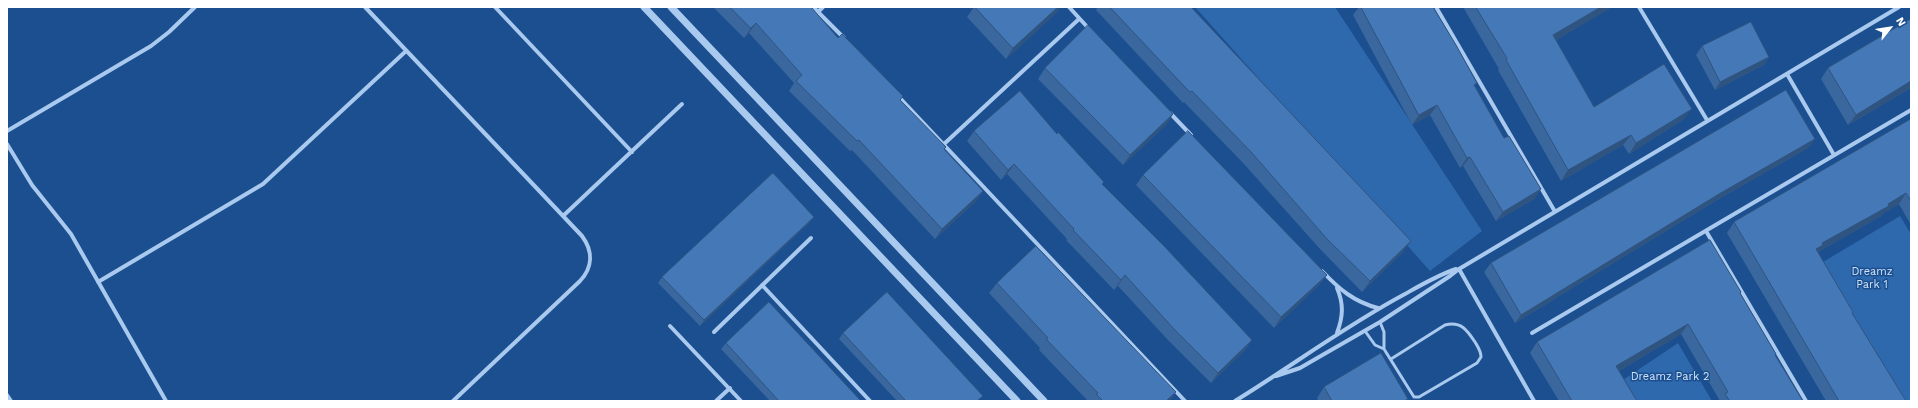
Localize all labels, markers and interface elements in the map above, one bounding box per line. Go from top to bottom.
north arrow [1870,8,1910,48]
text: N [1893,15,1908,29]
park label: Dreamz Park 1 [1851,265,1893,291]
park label: Dreamz Park 2 [1631,370,1709,384]

